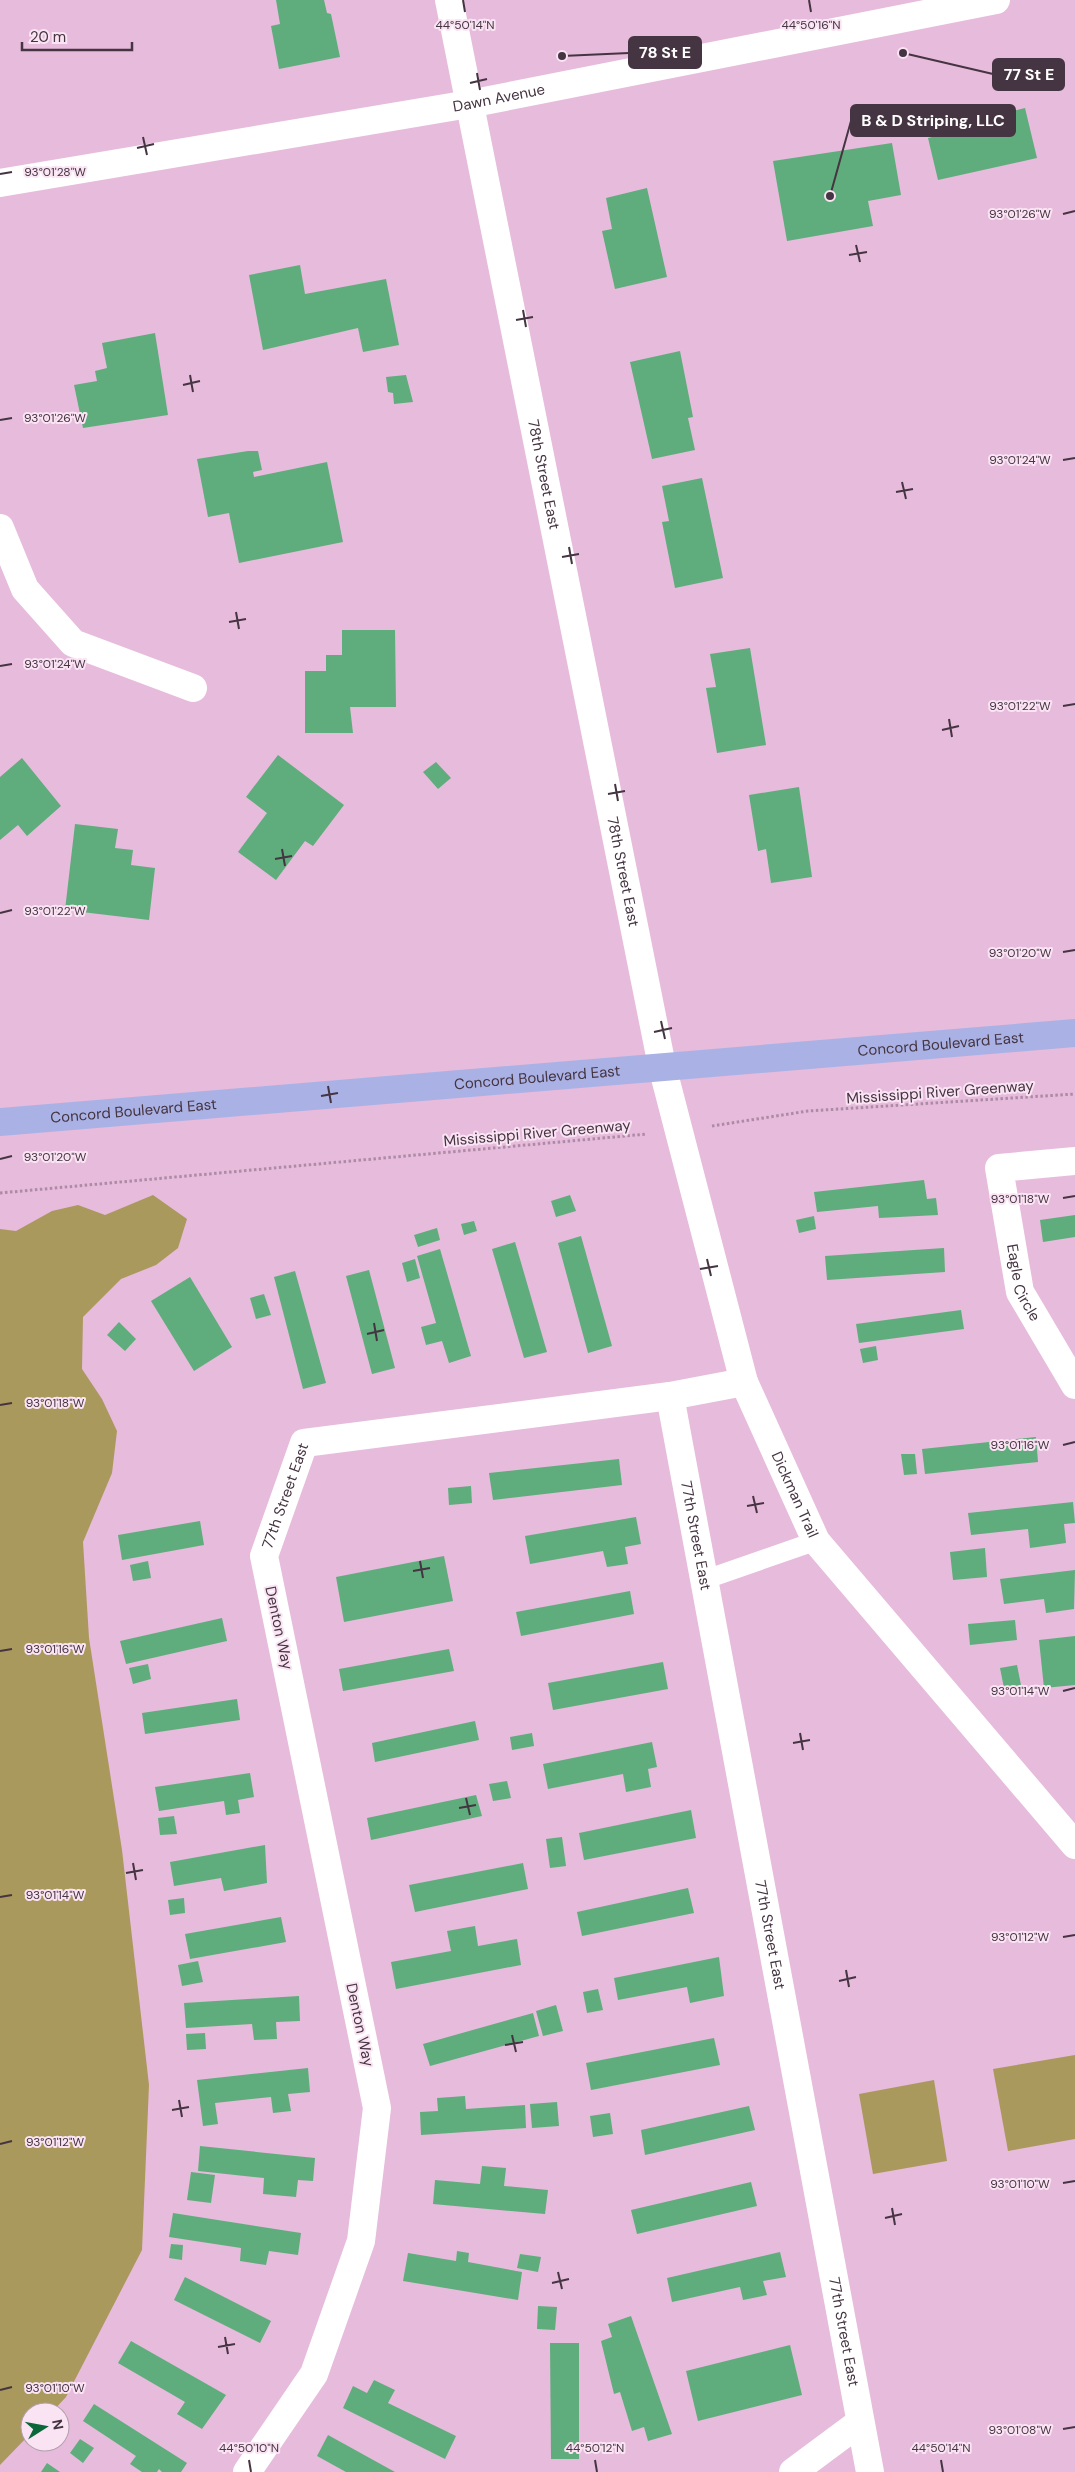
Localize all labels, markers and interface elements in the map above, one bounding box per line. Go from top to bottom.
text: 44°50'14"N [436,17,494,33]
text: 44°50'16"N [781,17,841,33]
scale bar [22,20,132,52]
text: 20 m [30,27,66,47]
callout: 78 St E [629,37,701,68]
text: 78 St E [639,42,691,63]
callout: 77 St E [993,59,1064,90]
text: 77 St E [1004,64,1054,85]
street label: Dawn Avenue [451,79,547,117]
callout: B & D Striping, LLC [851,105,1015,136]
text: B & D Striping, LLC [861,110,1005,131]
text: 93°01'28"W [24,164,86,180]
text: 93°01'26"W [989,206,1051,222]
text: 93°01'26"W [24,410,86,426]
street label: 78th Street East [523,418,565,531]
text: 93°01'24"W [989,452,1051,468]
text: 93°01'24"W [24,656,86,672]
text: 93°01'22"W [989,698,1051,714]
street label: 78th Street East [602,815,644,929]
text: 93°01'22"W [24,903,86,919]
text: 93°01'20"W [989,945,1052,961]
street label: Concord Boulevard East [857,1027,1025,1061]
street label: Concord Boulevard East [453,1061,621,1094]
street label: Mississippi River Greenway [846,1075,1035,1109]
street label: Concord Boulevard East [50,1094,218,1128]
street label: Mississippi River Greenway [443,1115,632,1151]
text: 93°01'20"W [24,1149,87,1165]
text: 93°01'18"W [991,1191,1050,1207]
street label: Eagle Circle [1002,1242,1045,1325]
text: 93°01'18"W [26,1395,85,1411]
text: 93°01'16"W [991,1437,1050,1453]
street label: 77th Street East [257,1440,313,1551]
street label: Dickman Trail [767,1448,823,1541]
street label: 77th Street East [676,1479,716,1592]
street label: Denton Way [260,1585,298,1672]
text: 93°01'16"W [26,1641,85,1657]
text: 93°01'14"W [991,1683,1050,1699]
street label: 77th Street East [750,1878,790,1991]
text: 93°01'14"W [26,1887,85,1903]
text: 93°01'12"W [991,1929,1049,1945]
street label: Denton Way [341,1982,379,2069]
text: 93°01'12"W [26,2134,84,2150]
text: 93°01'10"W [990,2176,1050,2192]
street label: 77th Street East [824,2276,864,2388]
text: 93°01'10"W [25,2380,85,2396]
north arrow [20,2402,70,2452]
text: N [48,2418,68,2431]
text: 93°01'08"W [988,2422,1052,2438]
text: 44°50'10"N [219,2440,279,2456]
text: 44°50'12"N [566,2440,624,2456]
text: 44°50'14"N [912,2440,970,2456]

